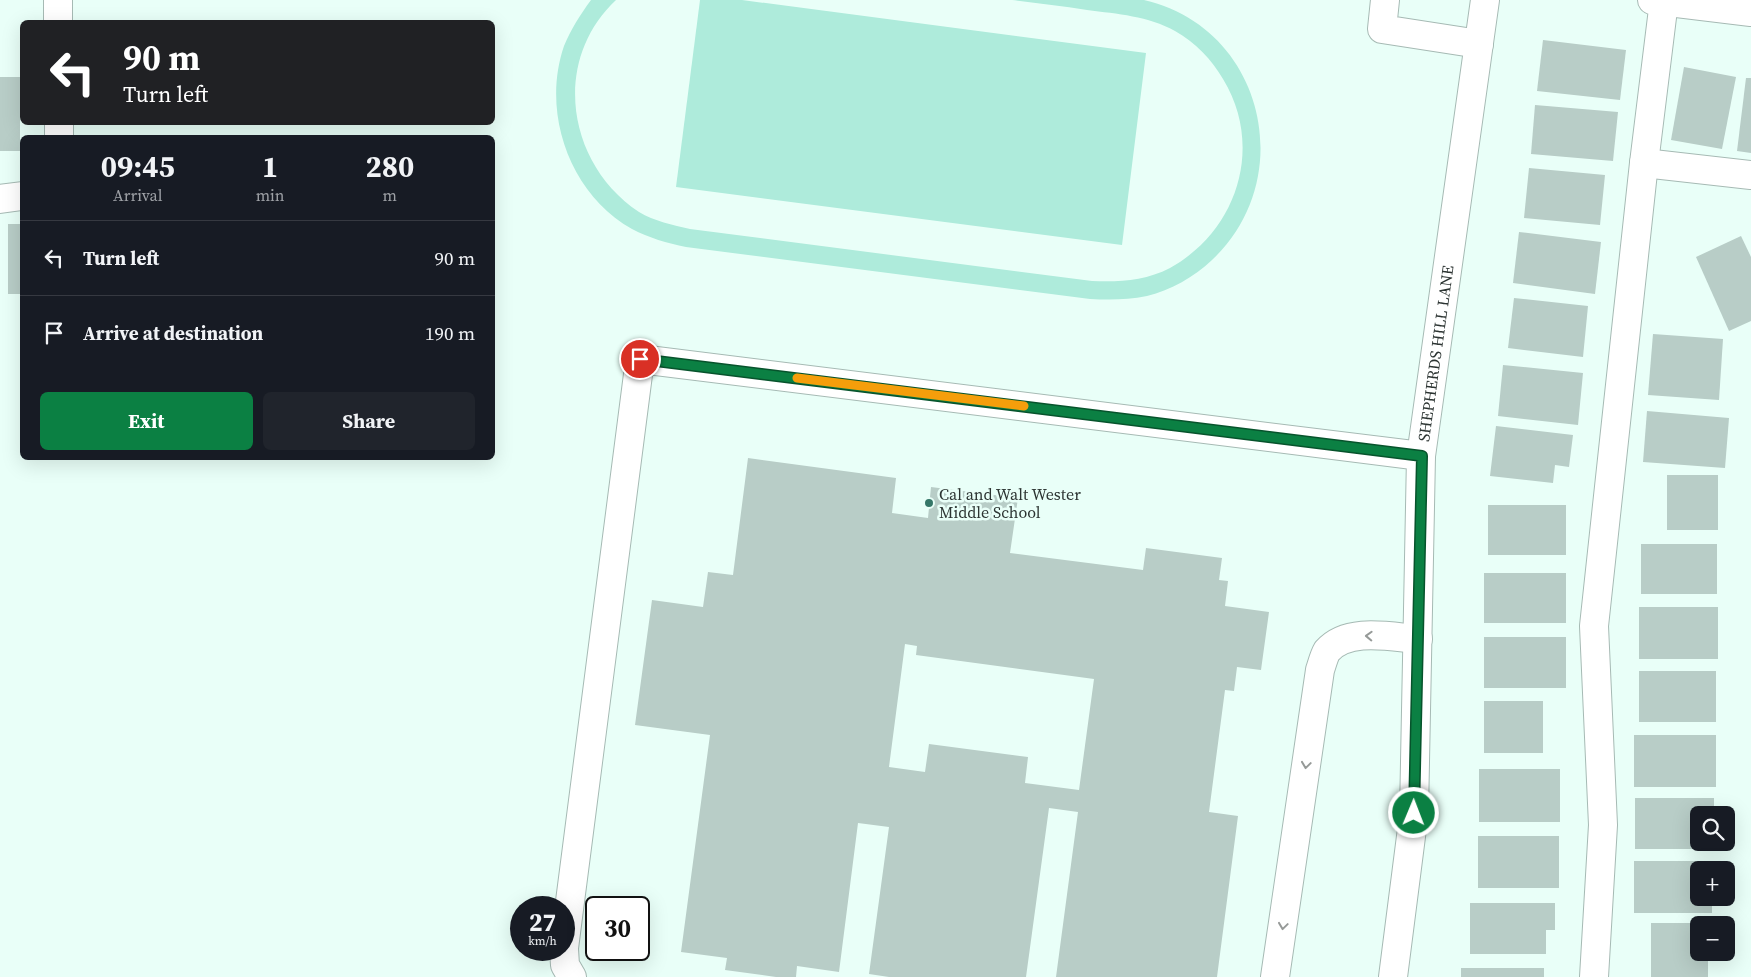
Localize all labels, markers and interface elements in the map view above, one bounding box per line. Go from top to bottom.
text: 90 m [123,34,200,82]
icon: left [40,40,105,105]
text: Turn left [123,79,208,109]
text: 09:45 [101,146,175,187]
text: 1 [262,146,278,187]
text: 280 [365,146,414,187]
text: Arrival [113,184,163,206]
text: min [256,184,285,206]
text: m [383,184,397,206]
icon: left [40,244,68,272]
text: Turn left [83,245,159,271]
text: 90 m [434,245,475,271]
street label: SHEPHERDS HILL LANE [1412,263,1459,443]
icon: arrive [40,319,68,347]
text: Arrive at destination [83,320,263,346]
text: 190 m [425,320,475,346]
pin [619,338,661,380]
icon: arrive [626,345,654,373]
button: Exit [40,392,253,450]
button: Share [263,392,475,450]
place label: Cal and Walt Wester Middle School [939,483,1081,523]
marker: Cal and Walt Wester Middle School [923,497,935,509]
one-way arrow [1365,630,1373,641]
one-way arrow [1302,761,1312,770]
position arrow [1387,786,1439,838]
map controls [1690,806,1735,961]
button: search [1690,806,1735,851]
button: + [1690,861,1735,906]
speed limit sign: 30 [585,896,650,961]
text: 27 [529,905,556,939]
button: − [1690,916,1735,961]
one-way arrow [1278,922,1289,930]
text: km/h [528,933,557,949]

